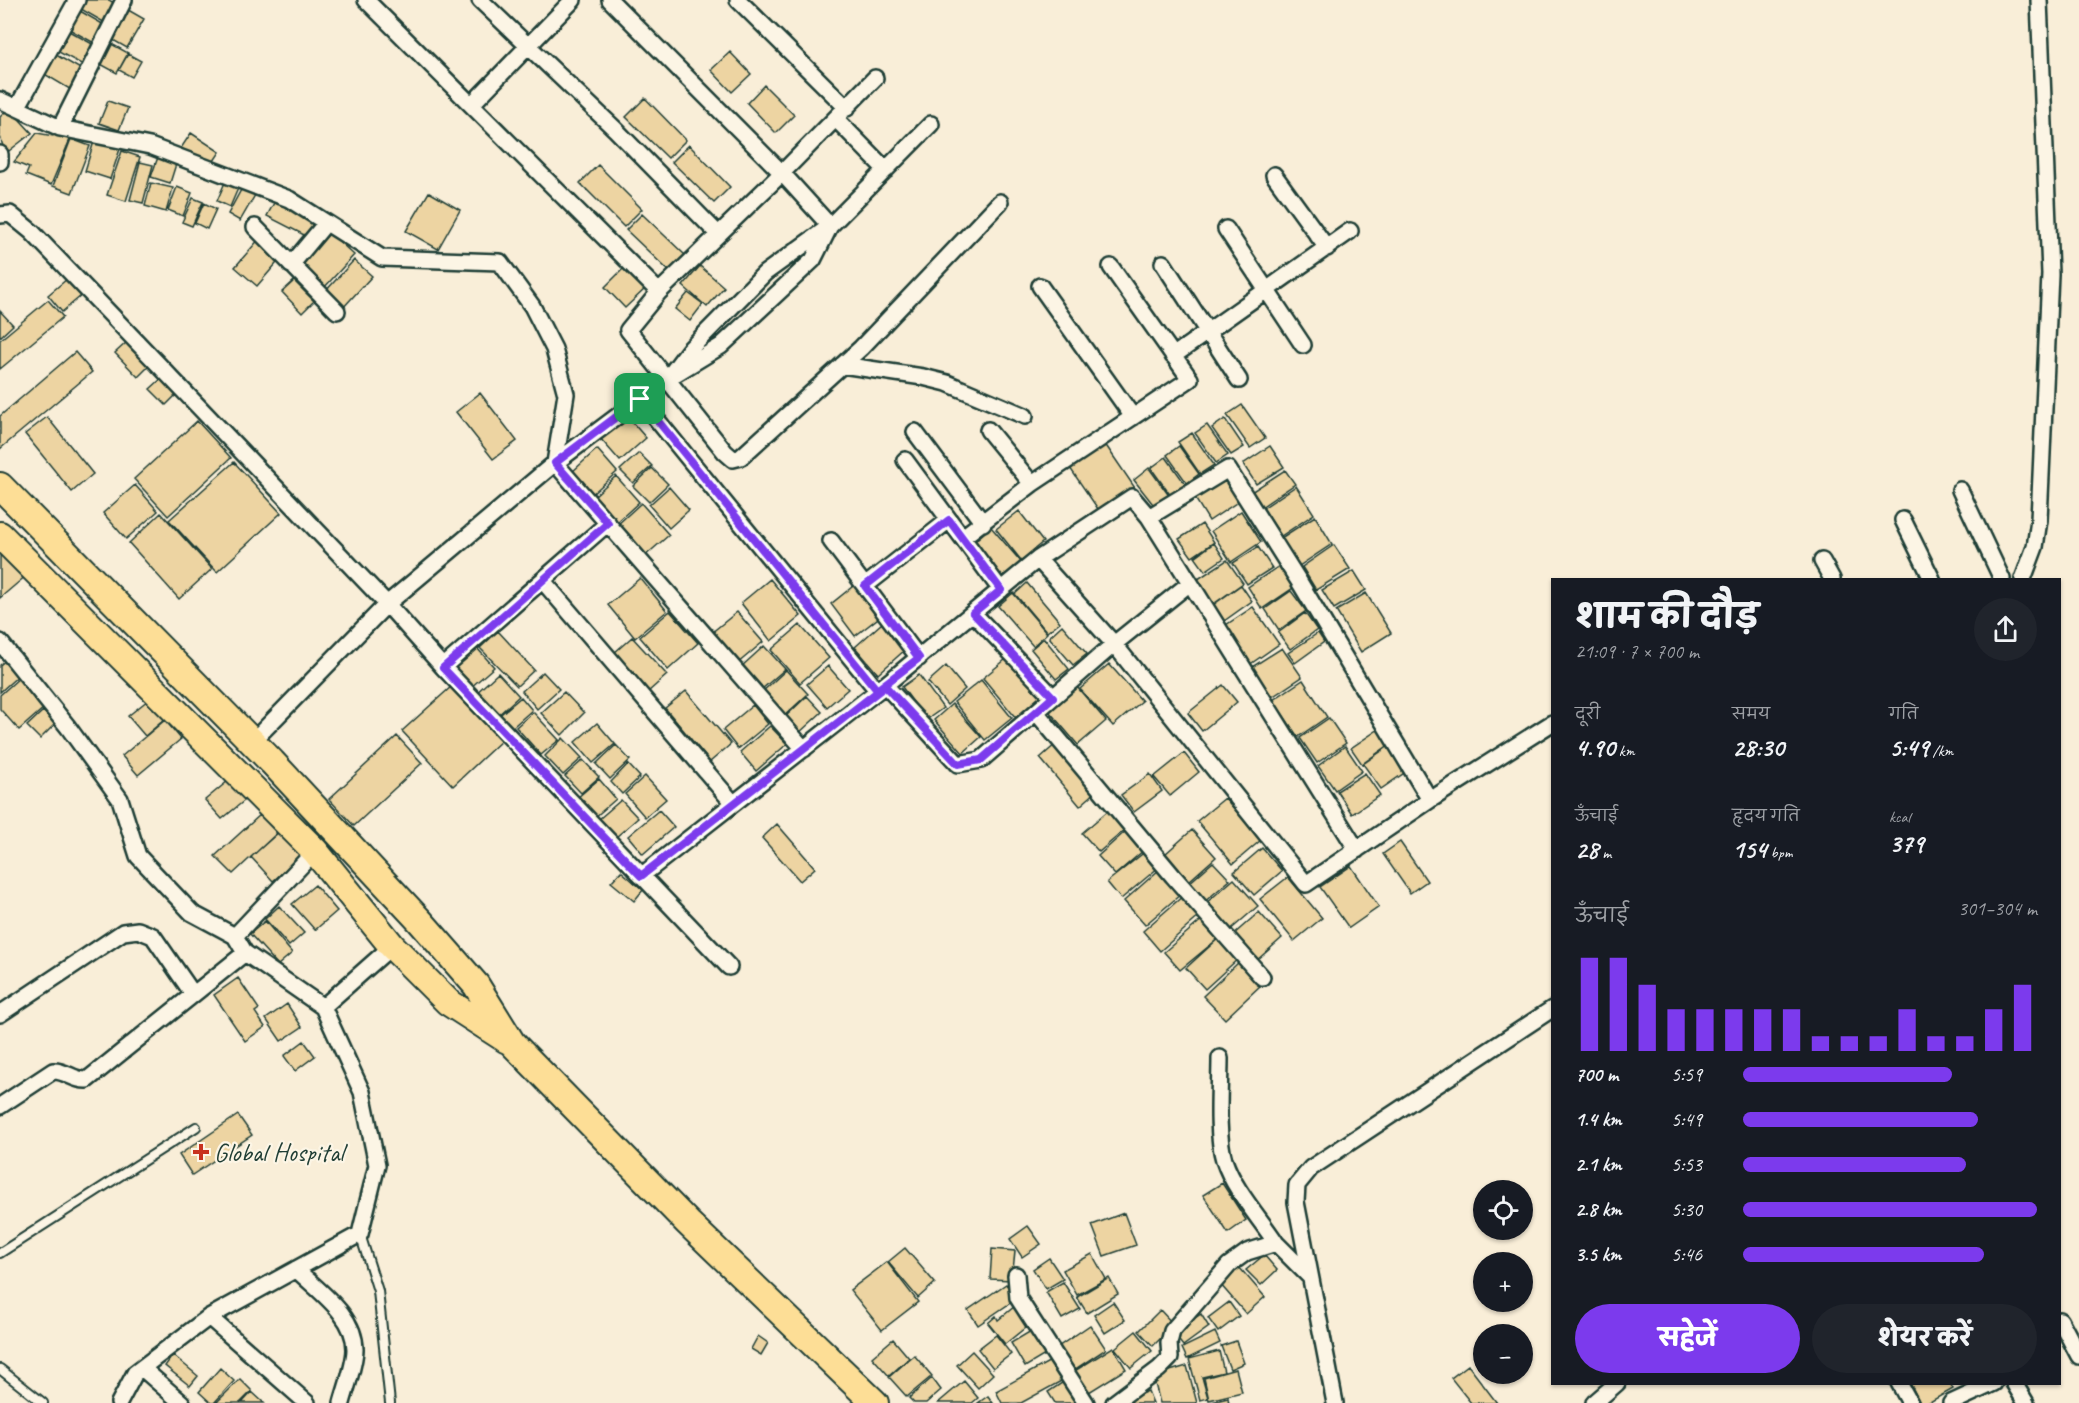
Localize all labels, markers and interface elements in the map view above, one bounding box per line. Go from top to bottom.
pin [614,373,665,424]
icon: arrive [623,382,656,415]
text: शाम की दौड़ [1575,595,1759,637]
button: share [1974,598,2037,661]
text: 21:09 · 7 × 700 m [1575,639,1699,664]
text: दूरी [1575,704,1600,724]
text: समय [1732,704,1770,724]
text: गति [1889,704,1918,724]
text: 4.90 [1575,731,1615,764]
text: 28:30 [1732,731,1784,764]
text: 5:49 [1889,731,1929,764]
text: km [1615,741,1634,761]
text: /km [1929,741,1953,761]
text: ऊँचाई [1575,806,1618,826]
text: हृदय गति [1732,806,1800,826]
text: kcal [1889,807,1910,827]
text: 379 [1889,827,1924,860]
text: 28 [1575,833,1598,866]
text: 154 [1732,833,1767,866]
text: m [1598,843,1611,863]
text: bpm [1767,843,1793,863]
text: 301–304 m [1958,896,2037,921]
text: ऊँचाई [1575,903,1629,928]
text: 700 m [1575,1062,1618,1087]
text: 5:59 [1671,1062,1702,1087]
text: 1.4 km [1575,1107,1622,1132]
text: 5:49 [1671,1107,1702,1132]
place label: Global Hospital [214,1136,348,1169]
marker: Global Hospital [192,1143,210,1161]
text: 2.1 km [1575,1152,1622,1177]
text: 5:53 [1671,1152,1702,1177]
map controls [1473,1180,1533,1384]
button: locate [1473,1180,1533,1240]
text: 2.8 km [1575,1197,1622,1222]
text: 5:30 [1671,1197,1702,1222]
text: 3.5 km [1575,1242,1621,1267]
text: 5:46 [1671,1242,1702,1267]
button: + [1473,1252,1533,1312]
button: सहेजें [1575,1304,1800,1373]
button: शेयर करें [1812,1304,2037,1373]
button: − [1473,1324,1533,1384]

